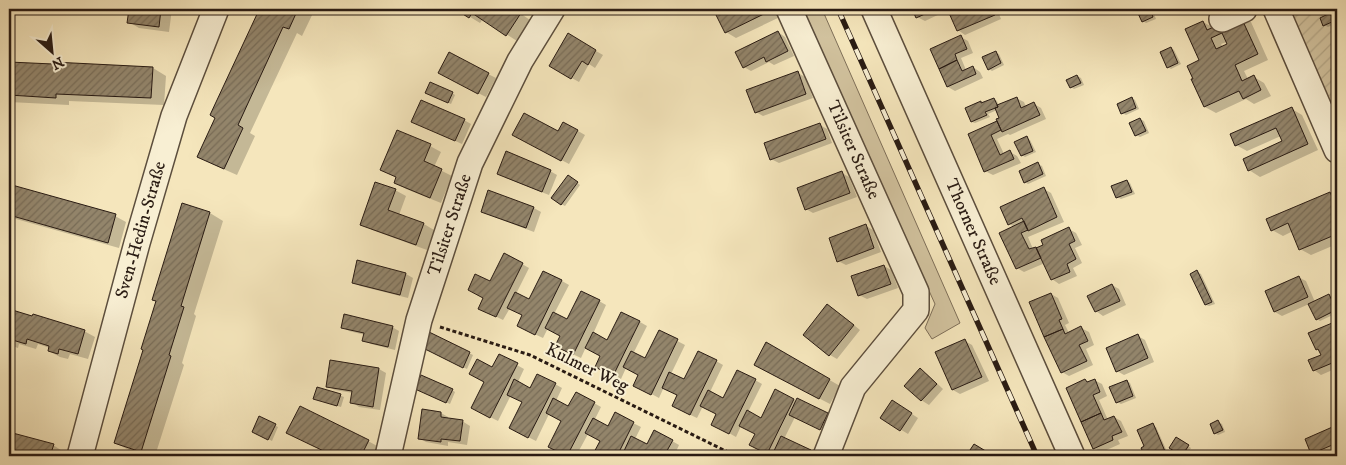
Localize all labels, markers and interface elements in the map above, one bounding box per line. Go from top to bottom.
north arrow [28,28,78,78]
text: N [48,52,67,74]
street label: Tilsiter Straße [821,97,885,203]
street label: Sven-Hedin-Straße [111,159,171,301]
street label: Tilsiter Straße [423,171,477,279]
street label: Thorner Straße [940,176,1006,288]
street label: Kulmer Weg [542,338,632,398]

